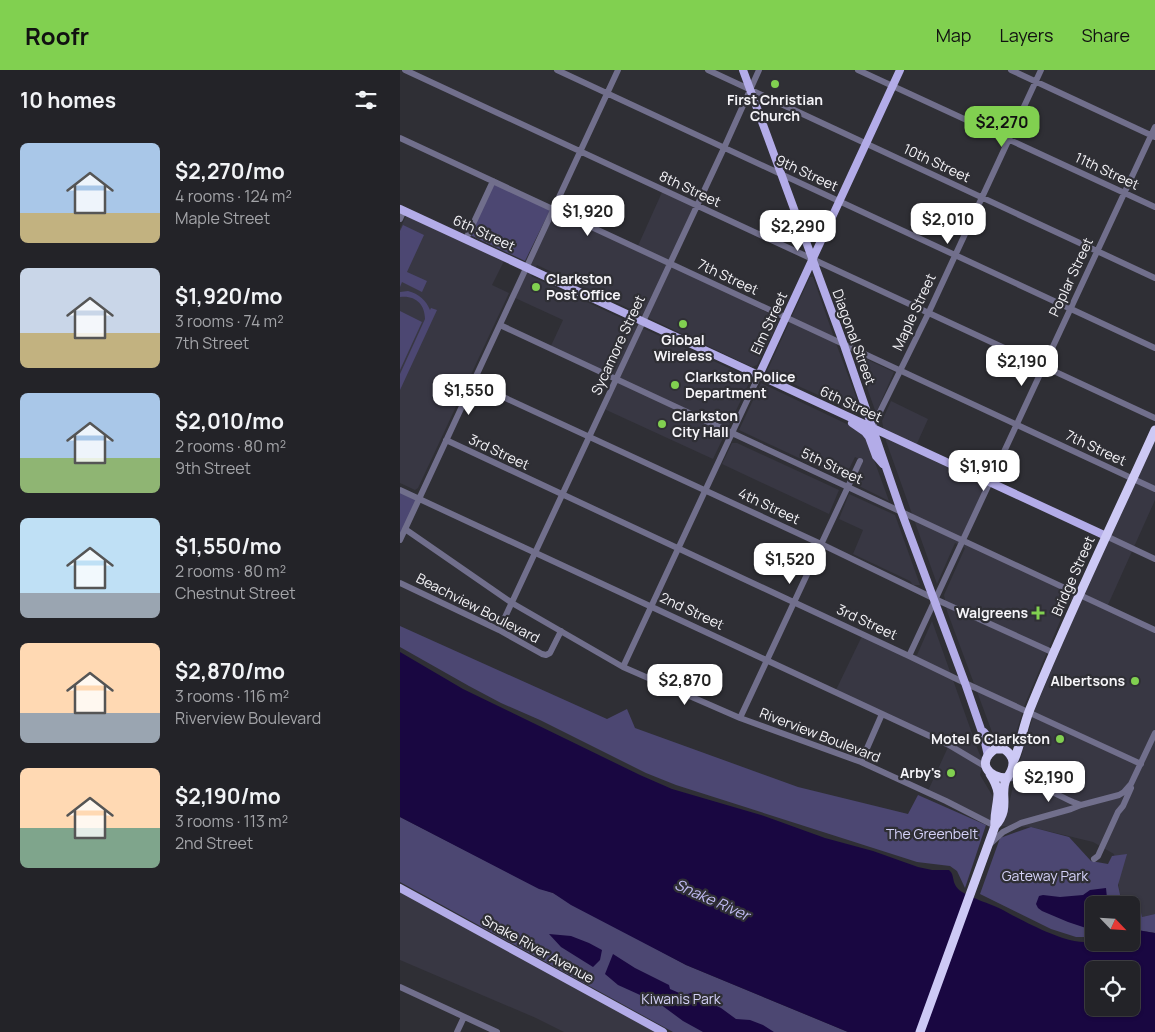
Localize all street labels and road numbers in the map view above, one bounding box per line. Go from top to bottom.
street label: 10th Street [901,139,974,187]
street label: 11th Street [1072,147,1143,194]
street label: 9th Street [773,150,842,195]
street label: 8th Street [656,166,724,211]
street label: 6th Street [450,210,519,255]
street label: Poplar Street [1044,234,1097,319]
street label: 7th Street [695,254,762,299]
street label: Maple Street [887,270,940,354]
street label: Diagonal Street [828,286,881,388]
street label: Elm Street [746,288,791,357]
street label: Sycamore Street [586,291,649,398]
street label: 6th Street [817,381,886,426]
street label: 7th Street [1063,425,1130,470]
street label: 3rd Street [466,429,533,474]
street label: 5th Street [798,443,866,488]
street label: 4th Street [735,483,804,528]
street label: Bridge Street [1046,532,1099,619]
street label: Beachview Boulevard [413,568,543,647]
street label: 2nd Street [657,587,728,634]
street label: 3rd Street [834,599,901,644]
street label: Riverview Boulevard [757,703,883,766]
street label: Snake River Avenue [479,910,598,987]

